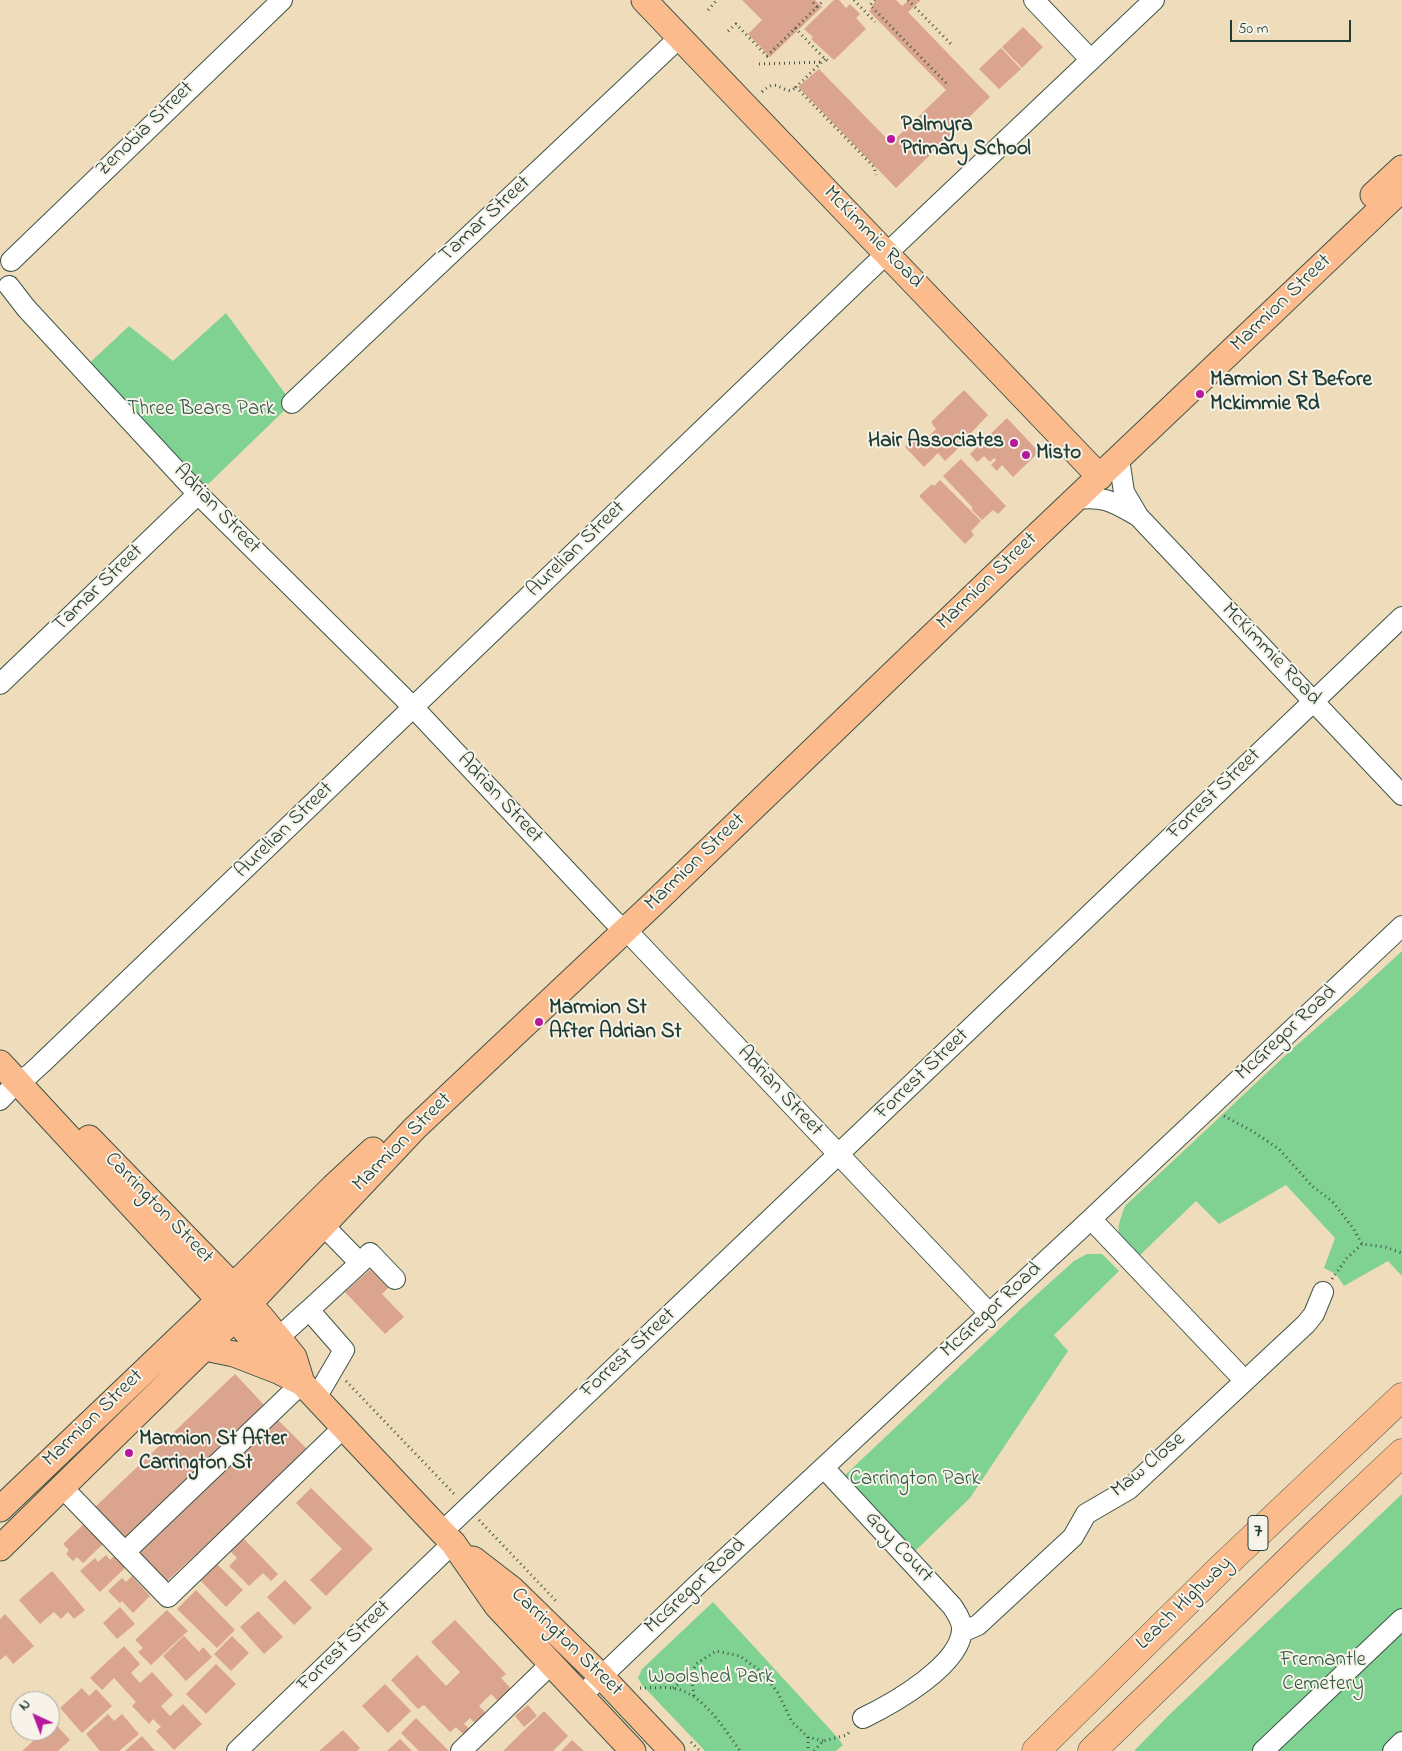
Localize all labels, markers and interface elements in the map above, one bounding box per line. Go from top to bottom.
scale bar [1232,10,1353,42]
text: 50 m [1238,18,1268,40]
street label: Zenobia Street [92,77,200,183]
place label: Palmyra Primary School [901,114,1031,164]
marker: Palmyra Primary School [885,133,897,145]
street label: Tamar Street [435,171,537,269]
street label: McKimmie Road [817,182,927,294]
street label: Marmion Street [1226,250,1338,358]
place label: Marmion St Before Mckimmie Rd [1210,369,1372,419]
marker: Marmion St Before Mckimmie Rd [1194,388,1206,400]
park label: Three Bears Park [127,398,275,424]
place label: Hair Associates [868,430,1004,456]
marker: Hair Associates [1008,437,1020,449]
place label: Misto [1036,442,1081,468]
marker: Misto [1020,449,1032,461]
street label: Adrian Street [167,460,265,560]
street label: Aurelian Street [522,496,632,604]
street label: Marmion Street [932,528,1044,636]
street label: Tamar Street [49,540,149,638]
street label: McKimmie Road [1215,599,1325,711]
street label: Forrest Street [1163,744,1267,846]
street label: Adrian Street [451,748,547,850]
street label: Aurelian Street [230,777,340,885]
street label: Marmion Street [640,809,752,917]
street label: McGregor Road [1231,981,1343,1087]
place label: Marmion St After Adrian St [549,997,682,1047]
marker: Marmion St After Adrian St [533,1016,545,1028]
street label: Forrest Street [871,1024,975,1126]
street label: Adrian Street [731,1041,827,1143]
street label: Marmion Street [348,1088,458,1198]
street label: Carrington Street [98,1148,218,1270]
street label: McGregor Road [936,1258,1048,1364]
street label: Forrest Street [576,1304,682,1404]
street label: Marmion Street [38,1365,150,1473]
place label: Marmion St After Carrington St [139,1428,287,1478]
street label: Maw Close [1107,1428,1191,1504]
marker: Marmion St After Carrington St [123,1447,135,1459]
park label: Carrington Park [850,1468,980,1494]
street label: Goy Court [858,1507,938,1589]
road number: 7 [1248,1516,1268,1550]
street label: McGregor Road [640,1534,752,1640]
street label: Leach Highway [1131,1552,1239,1656]
street label: Carrington Street [505,1583,627,1703]
street label: Forrest Street [293,1596,397,1698]
park label: Fremantle Cemetery [1280,1649,1366,1699]
park label: Woolshed Park [648,1666,774,1692]
north arrow [10,1691,60,1741]
text: N [14,1694,36,1716]

